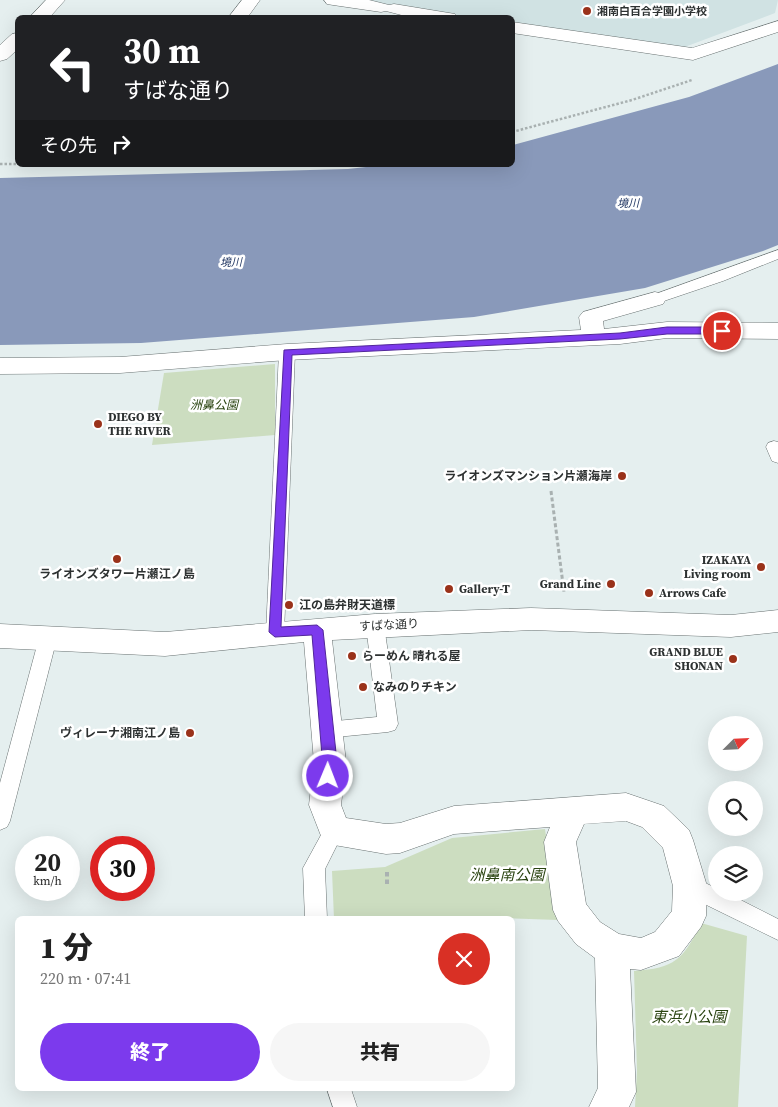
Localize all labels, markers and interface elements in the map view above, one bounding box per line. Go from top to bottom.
place label: 湘南白百合学園小学校 [597,4,707,19]
marker: 湘南白百合学園小学校 [581,5,593,17]
text: 30 m [123,27,200,75]
icon: left [40,35,105,100]
text: すばな通り [123,75,233,105]
icon: right [107,130,135,158]
text: その先 [40,132,97,158]
water label: 境川 [617,196,640,211]
water label: 境川 [220,255,243,270]
pin [701,310,743,352]
icon: arrive [708,317,736,345]
park label: 洲鼻公園 [190,397,240,413]
place label: DIEGO BY THE RIVER [108,409,171,439]
marker: DIEGO BY THE RIVER [92,418,104,430]
place label: ライオンズマンション片瀬海岸 [444,468,612,484]
marker: ライオンズマンション片瀬海岸 [616,470,628,482]
place label: IZAKAYA Living room [684,552,751,582]
marker: ライオンズタワー片瀬江ノ島 [111,553,123,565]
marker: IZAKAYA Living room [755,561,767,573]
place label: ライオンズタワー片瀬江ノ島 [39,566,195,582]
place label: Grand Line [540,576,601,592]
marker: Grand Line [605,578,617,590]
place label: Gallery-T [459,581,510,597]
marker: Gallery-T [443,583,455,595]
place label: Arrows Cafe [659,585,726,601]
marker: Arrows Cafe [643,587,655,599]
place label: 江の島弁財天道標 [299,597,395,613]
marker: 江の島弁財天道標 [283,599,295,611]
street label: すばな通り [359,615,419,635]
place label: GRAND BLUE SHONAN [649,644,723,674]
place label: らーめん 晴れる屋 [362,648,461,664]
marker: らーめん 晴れる屋 [346,650,358,662]
marker: GRAND BLUE SHONAN [727,653,739,665]
place label: なみのりチキン [373,679,457,695]
marker: なみのりチキン [357,681,369,693]
north arrow [708,716,762,771]
map controls [708,716,763,901]
place label: ヴィレーナ湘南江ノ島 [60,725,180,741]
marker: ヴィレーナ湘南江ノ島 [184,727,196,739]
position arrow [301,749,353,801]
button: search [708,781,763,836]
speed limit sign: 30 [90,836,155,901]
text: 20 [34,845,61,879]
button: layers [708,846,763,901]
park label: 洲鼻南公園 [469,864,546,885]
text: km/h [33,873,62,889]
text: 1 分 [40,927,93,968]
button: close [438,933,490,985]
text: 220 m · 07:41 [40,967,131,989]
park label: 東浜小公園 [651,1006,728,1027]
button: 終了 [40,1023,260,1081]
button: 共有 [270,1023,490,1081]

